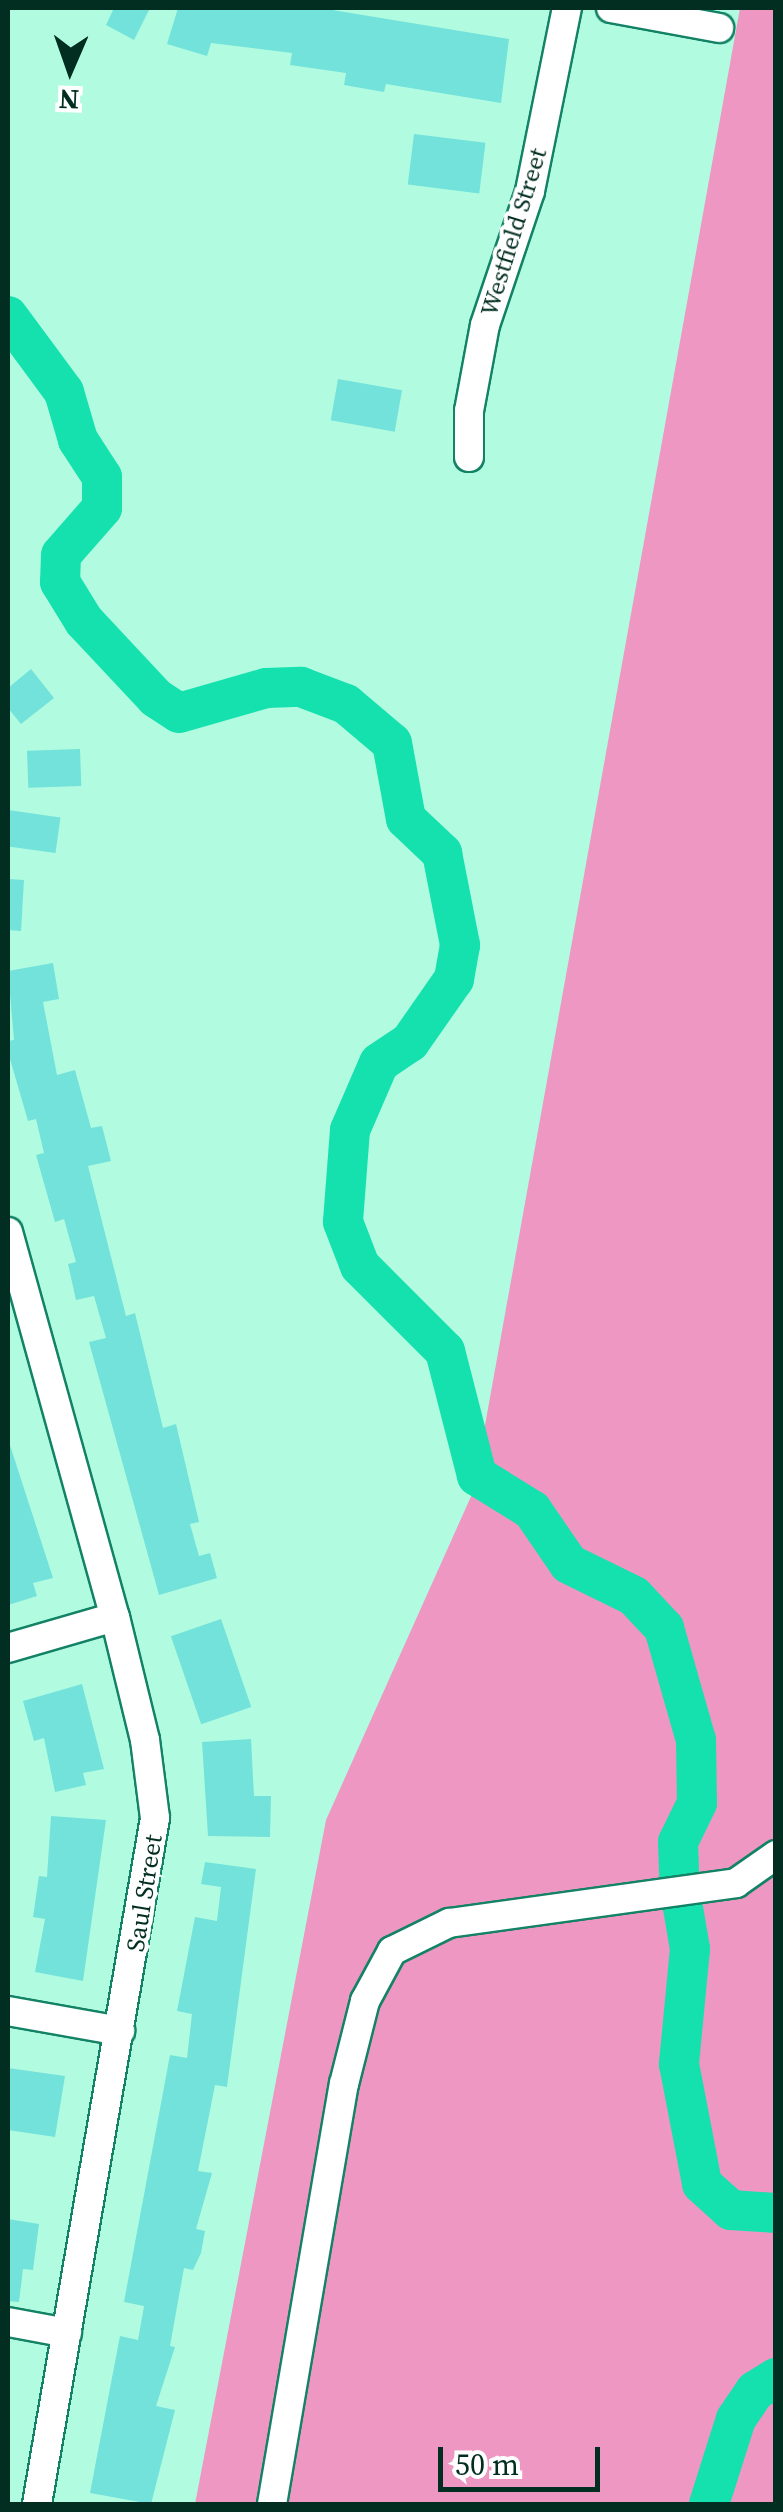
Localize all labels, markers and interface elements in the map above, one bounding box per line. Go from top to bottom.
north arrow [20,20,120,120]
text: N [58,81,80,119]
street label: Westfield Street [473,145,553,319]
street label: Saul Street [120,1832,168,1954]
scale bar [443,2427,606,2489]
text: 50 m [455,2444,519,2485]

